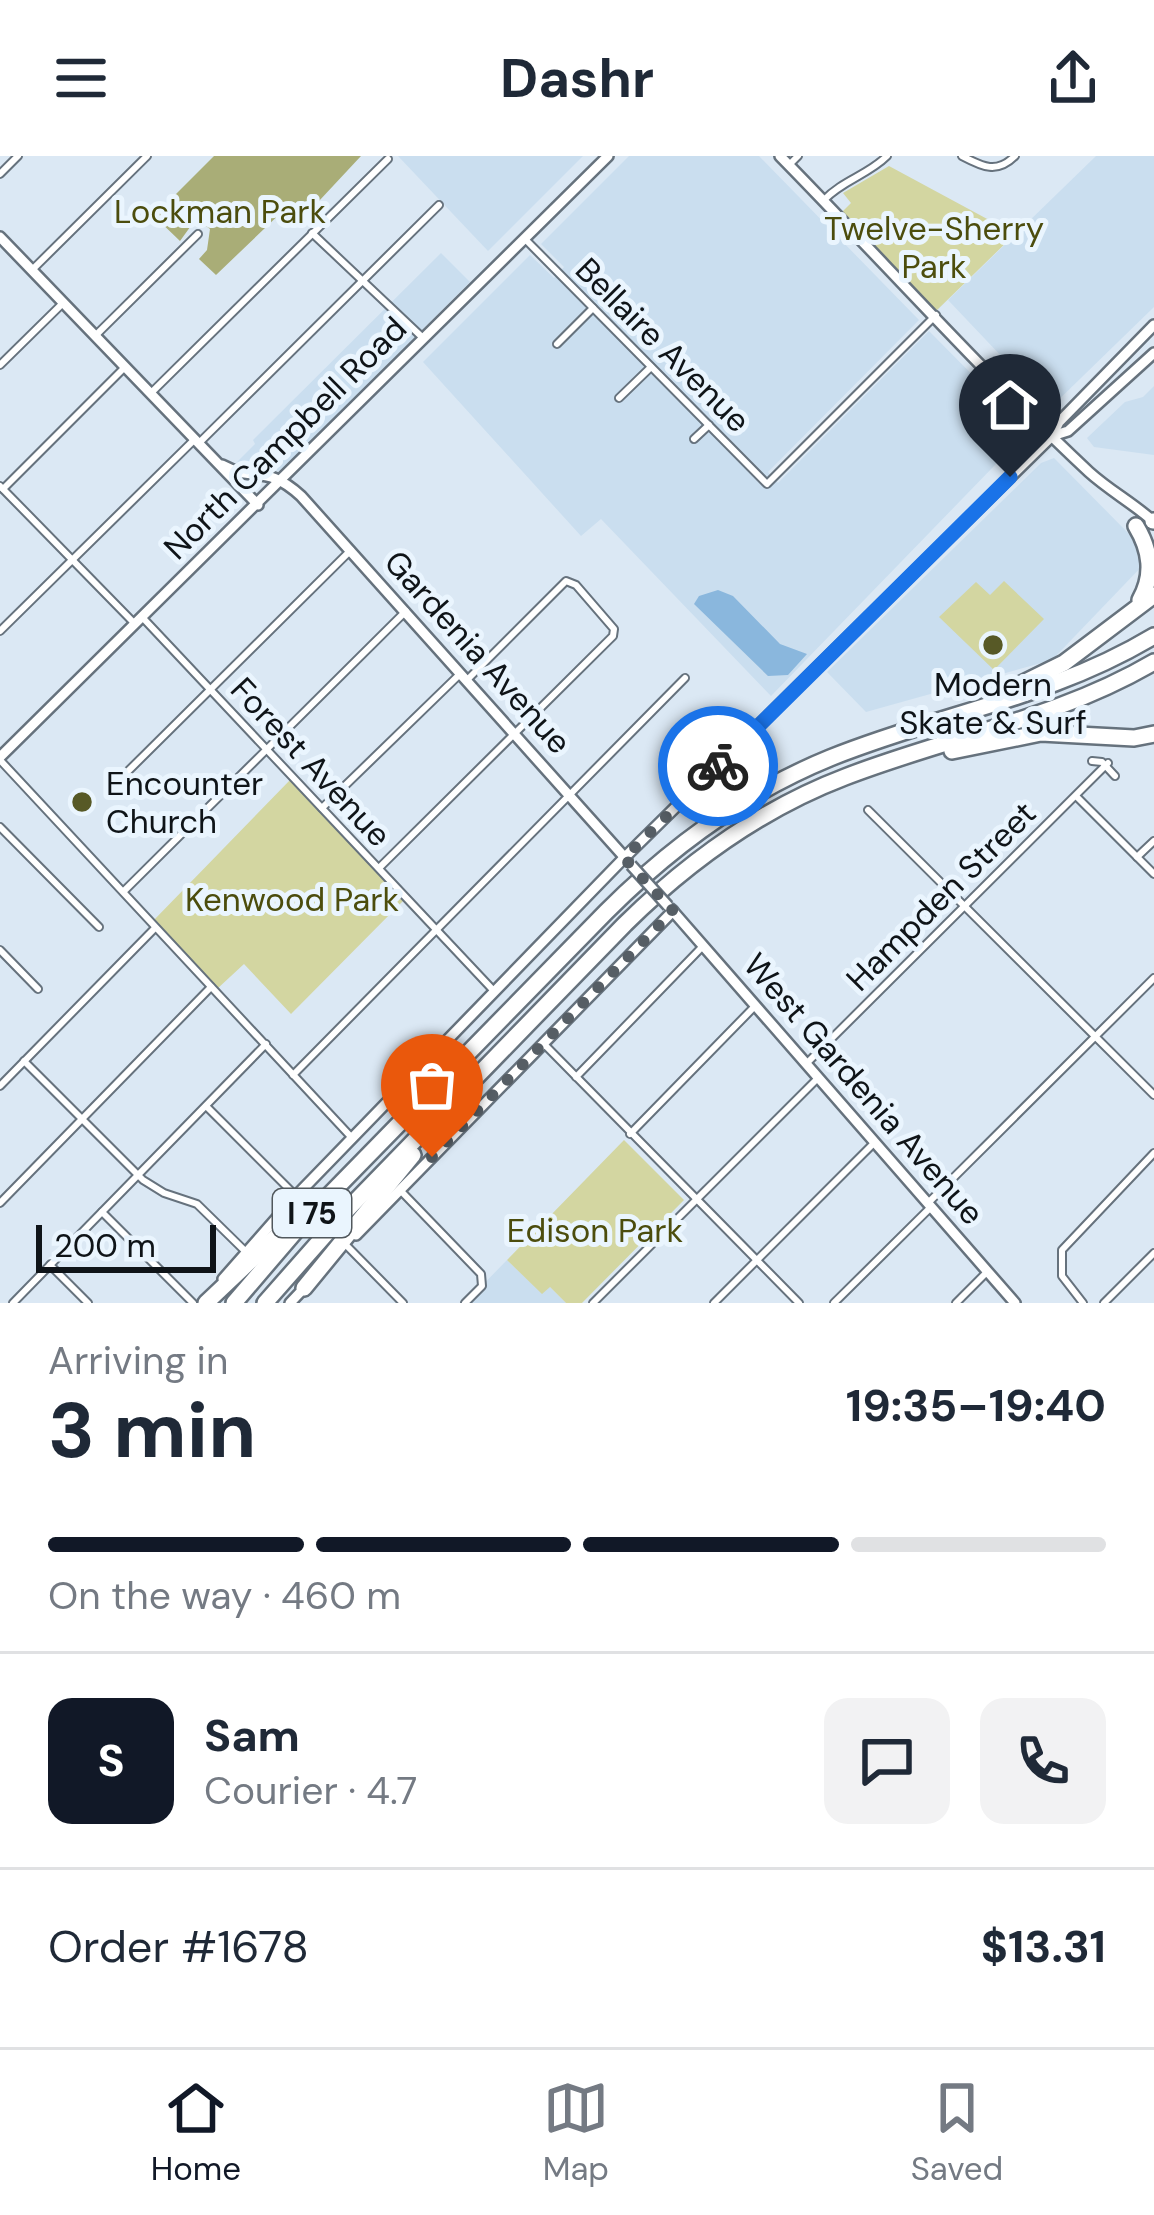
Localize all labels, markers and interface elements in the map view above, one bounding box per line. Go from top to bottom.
text: Dashr [500,43,654,114]
icon: menu [48,45,114,111]
icon: share [1040,45,1106,111]
park label: Lockman Park [114,190,326,233]
park label: Twelve-Sherry Park [824,207,1044,288]
street label: Bellaire Avenue [566,248,760,442]
street label: North Campbell Road [154,307,416,569]
pin [959,354,1061,477]
icon: home [977,372,1043,438]
street label: Gardenia Avenue [375,541,581,763]
marker: Modern Skate & Surf [980,632,1006,658]
place label: Modern Skate & Surf [899,663,1087,744]
street label: Forest Avenue [221,668,401,856]
courier [658,706,778,826]
icon: bike [685,733,751,799]
place label: Encounter Church [106,762,263,843]
marker: Encounter Church [69,789,95,815]
street label: Hampden Street [837,792,1045,1000]
park label: Kenwood Park [185,878,399,921]
street label: West Gardenia Avenue [734,944,994,1234]
pin [381,1034,483,1157]
icon: bag [399,1052,465,1118]
road number: I 75 [273,1189,351,1237]
park label: Edison Park [507,1209,684,1252]
scale bar [36,1219,216,1272]
text: 200 m [54,1224,156,1267]
text: Arriving in [48,1335,228,1386]
text: 19:35–19:40 [846,1376,1106,1435]
text: 3 min [48,1380,256,1481]
text: On the way · 460 m [48,1570,401,1621]
button: chat [824,1698,950,1824]
button: phone [980,1698,1106,1824]
text: Sam [204,1706,300,1765]
text: S [97,1731,125,1790]
text: Courier · 4.7 [204,1765,417,1816]
text: Order #1678 [48,1917,309,1976]
text: $13.31 [981,1917,1106,1976]
tab: Home [151,2075,241,2190]
tab: Map [543,2075,609,2190]
tab: Saved [911,2075,1003,2190]

